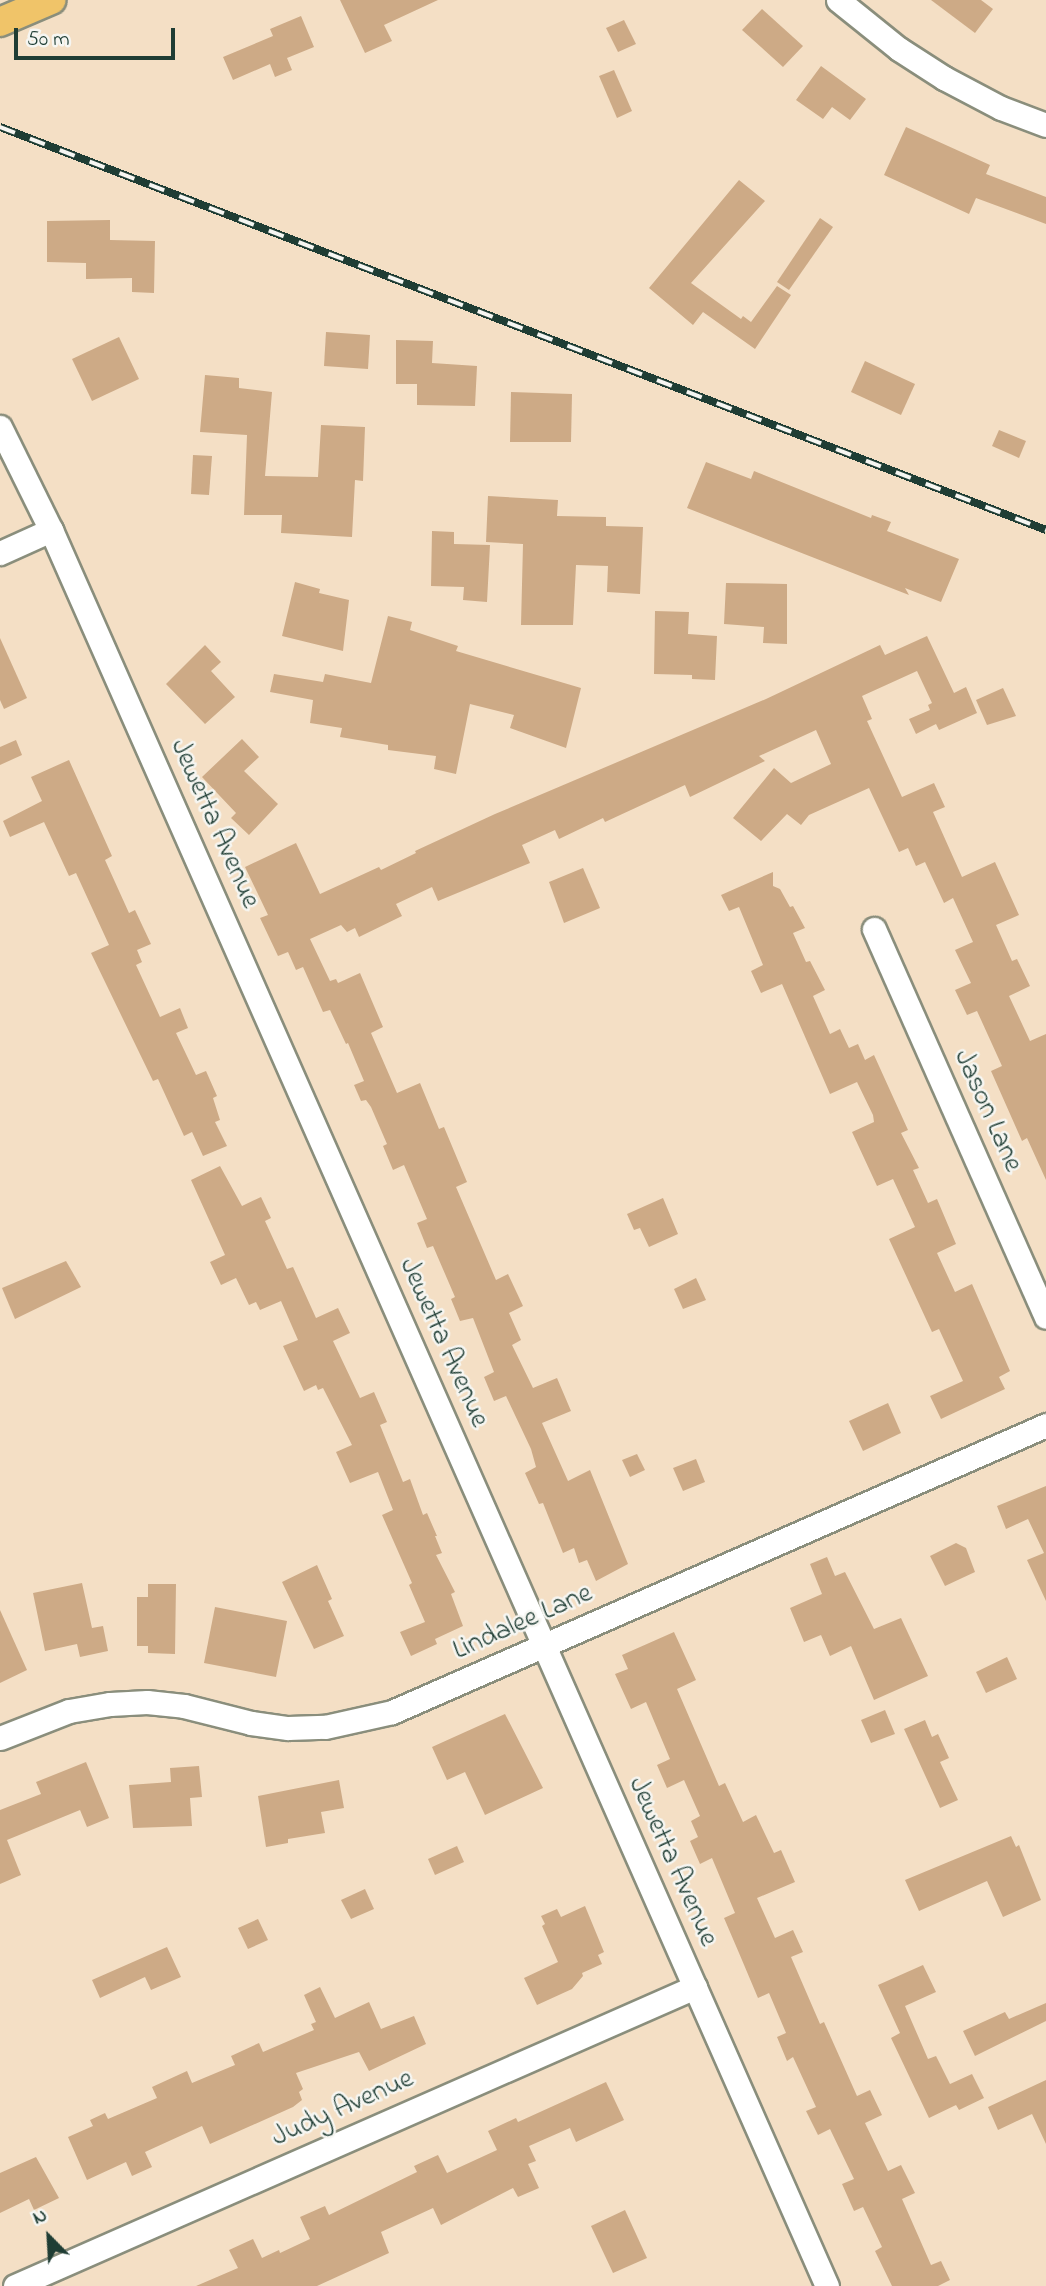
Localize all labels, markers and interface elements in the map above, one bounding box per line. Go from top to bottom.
scale bar [18,14,178,58]
text: 50 m [27,25,70,55]
street label: Jewetta Avenue [162,734,266,914]
street label: Jason Lane [945,1045,1029,1177]
street label: Jewetta Avenue [391,1253,495,1433]
street label: Lindalee Lane [448,1577,598,1669]
street label: Jewetta Avenue [620,1772,724,1952]
street label: Judy Avenue [267,2063,419,2155]
north arrow [14,2202,84,2272]
text: N [29,2202,52,2232]

